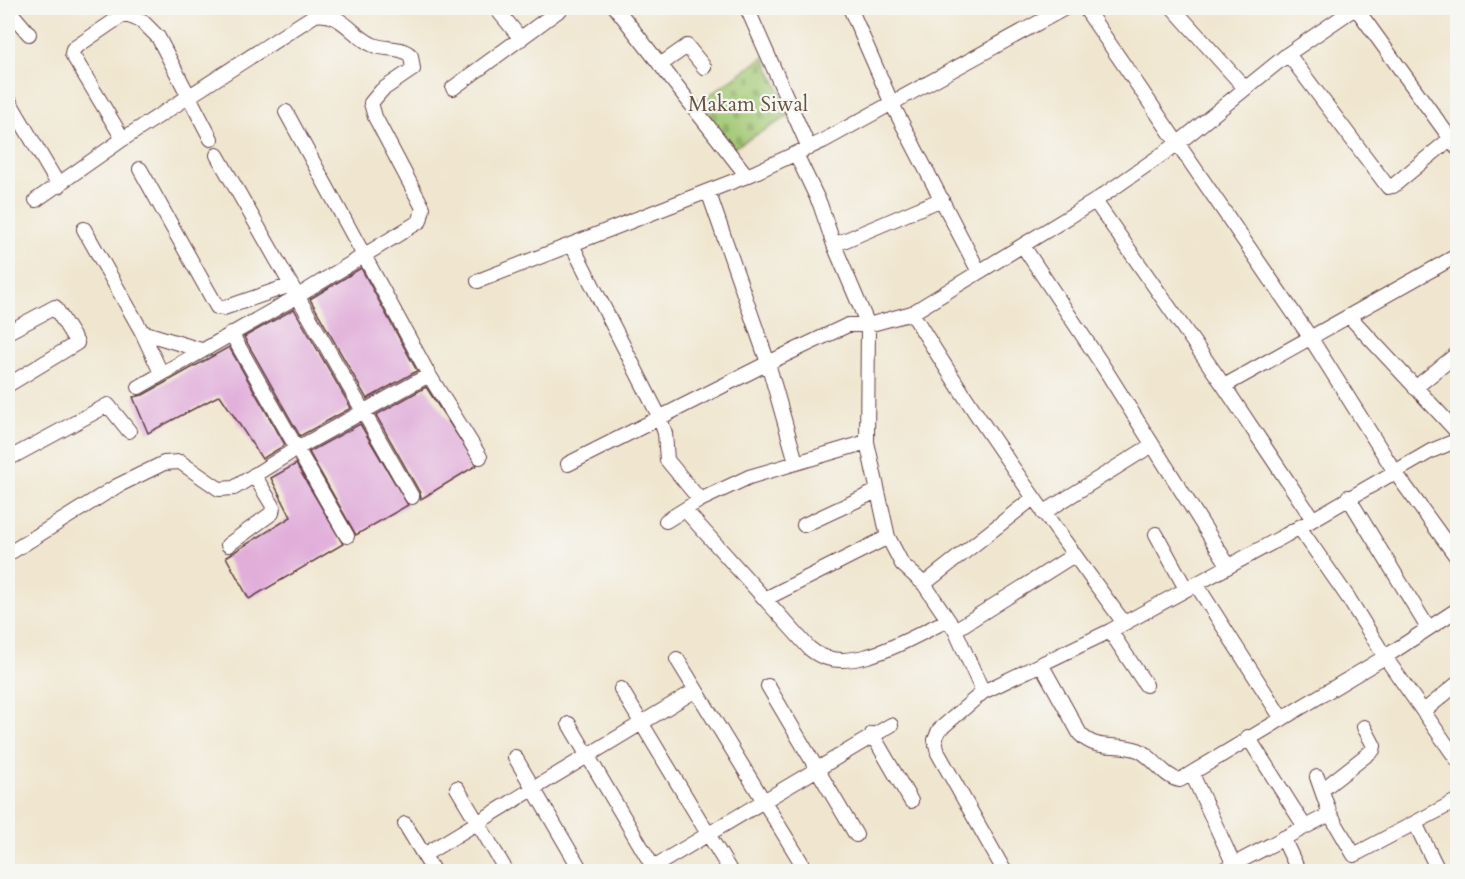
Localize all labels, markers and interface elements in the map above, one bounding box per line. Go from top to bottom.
park label: Makam Siwal [688,90,808,119]

